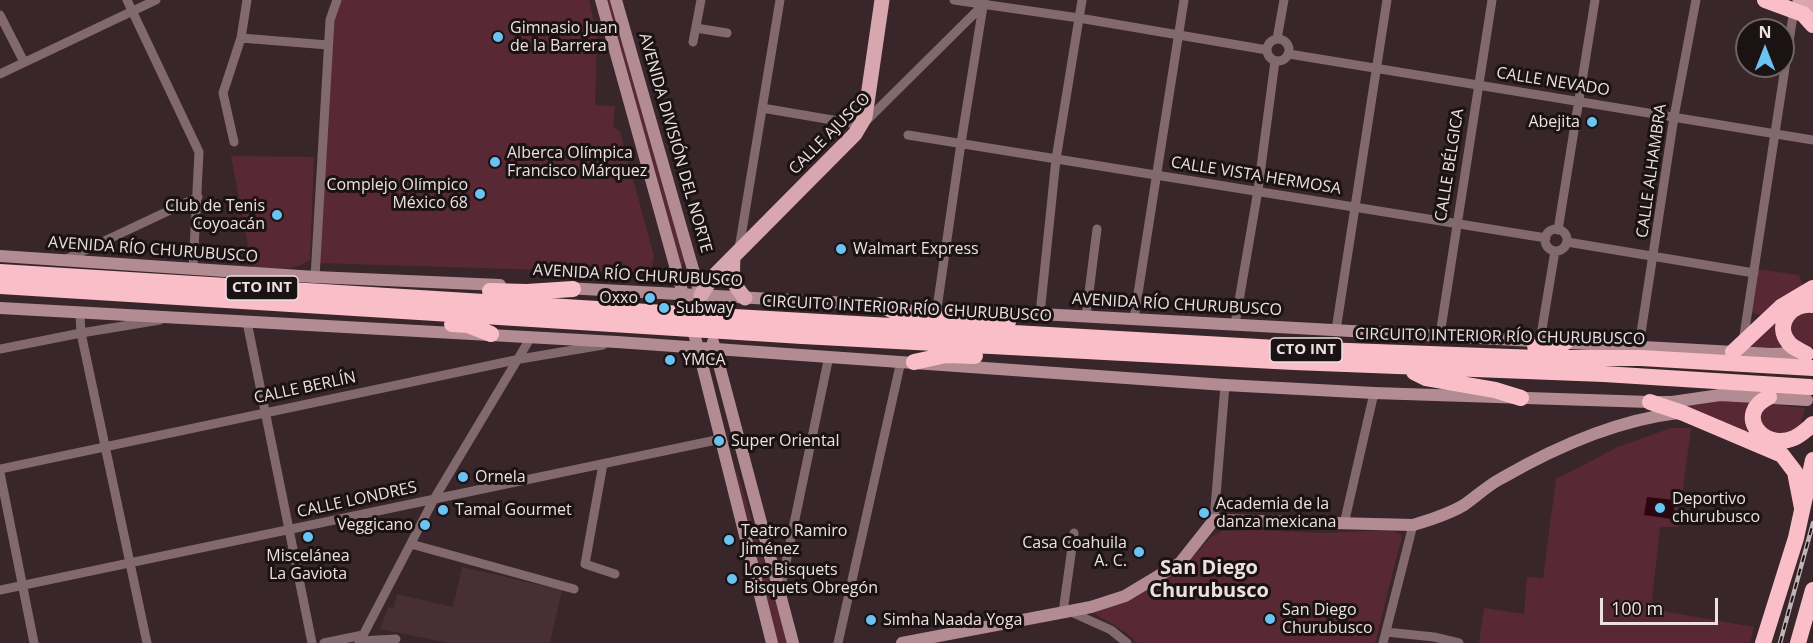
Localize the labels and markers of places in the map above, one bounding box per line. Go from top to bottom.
place label: Gimnasio Juan de la Barrera [510,18,617,56]
marker: Gimnasio Juan de la Barrera [491,30,505,44]
place label: Abejita [1528,112,1580,132]
marker: Abejita [1585,115,1599,129]
place label: Alberca Olímpica Francisco Márquez [507,143,647,181]
marker: Alberca Olímpica Francisco Márquez [488,155,502,169]
place label: Complejo Olímpico México 68 [326,175,468,213]
marker: Complejo Olímpico México 68 [473,187,487,201]
place label: Club de Tenis Coyoacán [165,196,265,234]
marker: Club de Tenis Coyoacán [270,208,284,222]
place label: Walmart Express [853,239,979,259]
marker: Walmart Express [834,242,848,256]
place label: Oxxo [599,288,638,308]
marker: Oxxo [643,291,657,305]
place label: Subway [676,298,734,318]
marker: Subway [657,301,671,315]
place label: YMCA [682,350,726,370]
marker: YMCA [663,353,677,367]
place label: Super Oriental [731,431,840,451]
marker: Super Oriental [712,434,726,448]
place label: Ornela [475,467,526,487]
marker: Ornela [456,470,470,484]
place label: Deportivo churubusco [1672,489,1760,527]
place label: Academia de la danza mexicana [1216,494,1337,532]
place label: Tamal Gourmet [455,500,572,520]
marker: Deportivo churubusco [1653,501,1667,515]
marker: Tamal Gourmet [436,503,450,517]
marker: Academia de la danza mexicana [1197,506,1211,520]
place label: Veggicano [337,515,413,535]
marker: Veggicano [418,518,432,532]
place label: Teatro Ramiro Jiménez [741,521,847,559]
marker: Miscelánea La Gaviota [301,530,315,544]
marker: Teatro Ramiro Jiménez [722,533,736,547]
place label: Casa Coahuila A. C. [1022,533,1127,571]
marker: Casa Coahuila A. C. [1132,545,1146,559]
place label: Miscelánea La Gaviota [266,546,350,584]
place label: Los Bisquets Bisquets Obregón [744,560,878,598]
marker: Los Bisquets Bisquets Obregón [725,572,739,586]
place label: San Diego Churubusco [1282,600,1373,638]
place label: Simha Naada Yoga [883,610,1022,630]
marker: San Diego Churubusco [1263,612,1277,626]
marker: Simha Naada Yoga [864,613,878,627]

